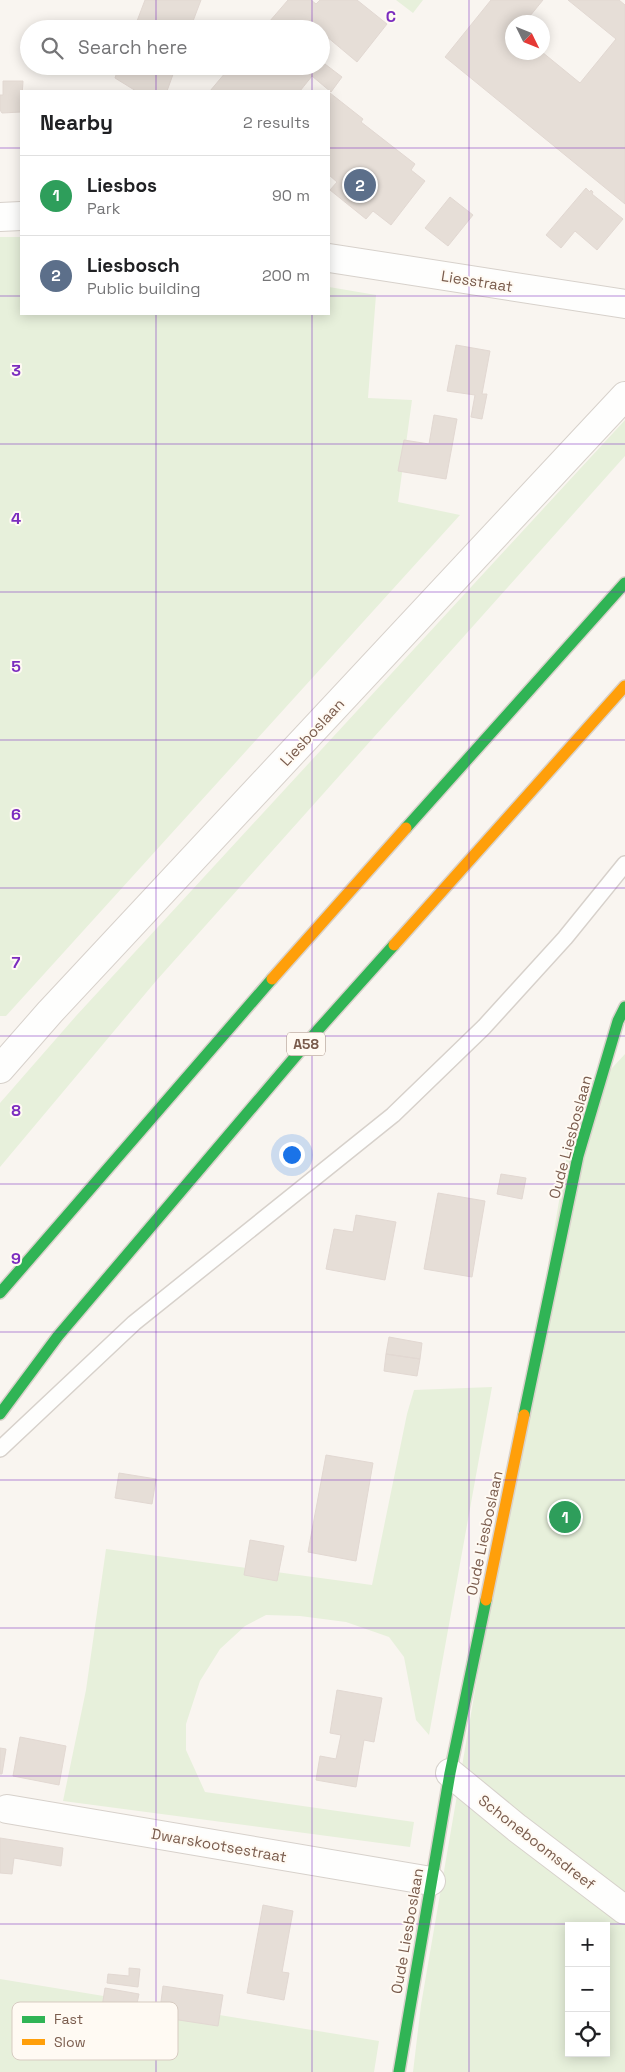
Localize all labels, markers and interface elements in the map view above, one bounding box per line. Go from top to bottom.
text: C [386,6,396,27]
north arrow [505,15,550,60]
search box [20,20,330,75]
icon: search [38,34,66,62]
text: Search here [78,35,188,60]
text: Nearby [40,109,113,136]
text: 2 results [243,112,310,133]
pin: 2 [344,166,376,204]
text: Liesbos [87,173,157,198]
text: 1 [52,185,60,206]
text: 90 m [272,185,310,206]
text: Park [87,198,120,219]
text: Liesbosch [87,253,180,278]
text: 2 [51,265,61,286]
text: 200 m [262,265,310,286]
street label: Liesstraat [440,266,514,296]
text: Public building [87,278,200,299]
text: 3 [11,360,21,381]
text: 4 [11,508,21,529]
text: 5 [11,656,21,677]
street label: Liesboslaan [276,694,348,770]
text: 6 [11,804,21,825]
text: 7 [12,952,21,973]
road number: A58 [287,1032,325,1056]
street label: Oude Liesboslaan [544,1073,596,1201]
text: 8 [11,1100,21,1121]
your location [279,1142,305,1168]
text: 9 [11,1248,21,1269]
street label: Oude Liesboslaan [461,1469,507,1597]
pin: 1 [549,1498,581,1536]
street label: Schoneboomsdreef [475,1791,599,1894]
street label: Dwarskootsestraat [150,1824,288,1866]
street label: Oude Liesboslaan [387,1867,427,1995]
map controls [565,1922,610,2057]
button: + [565,1922,610,1967]
button: − [565,1967,610,2012]
legend [12,2002,178,2060]
text: Fast [54,2010,83,2028]
button: locate [565,2012,610,2057]
text: Slow [54,2033,86,2051]

